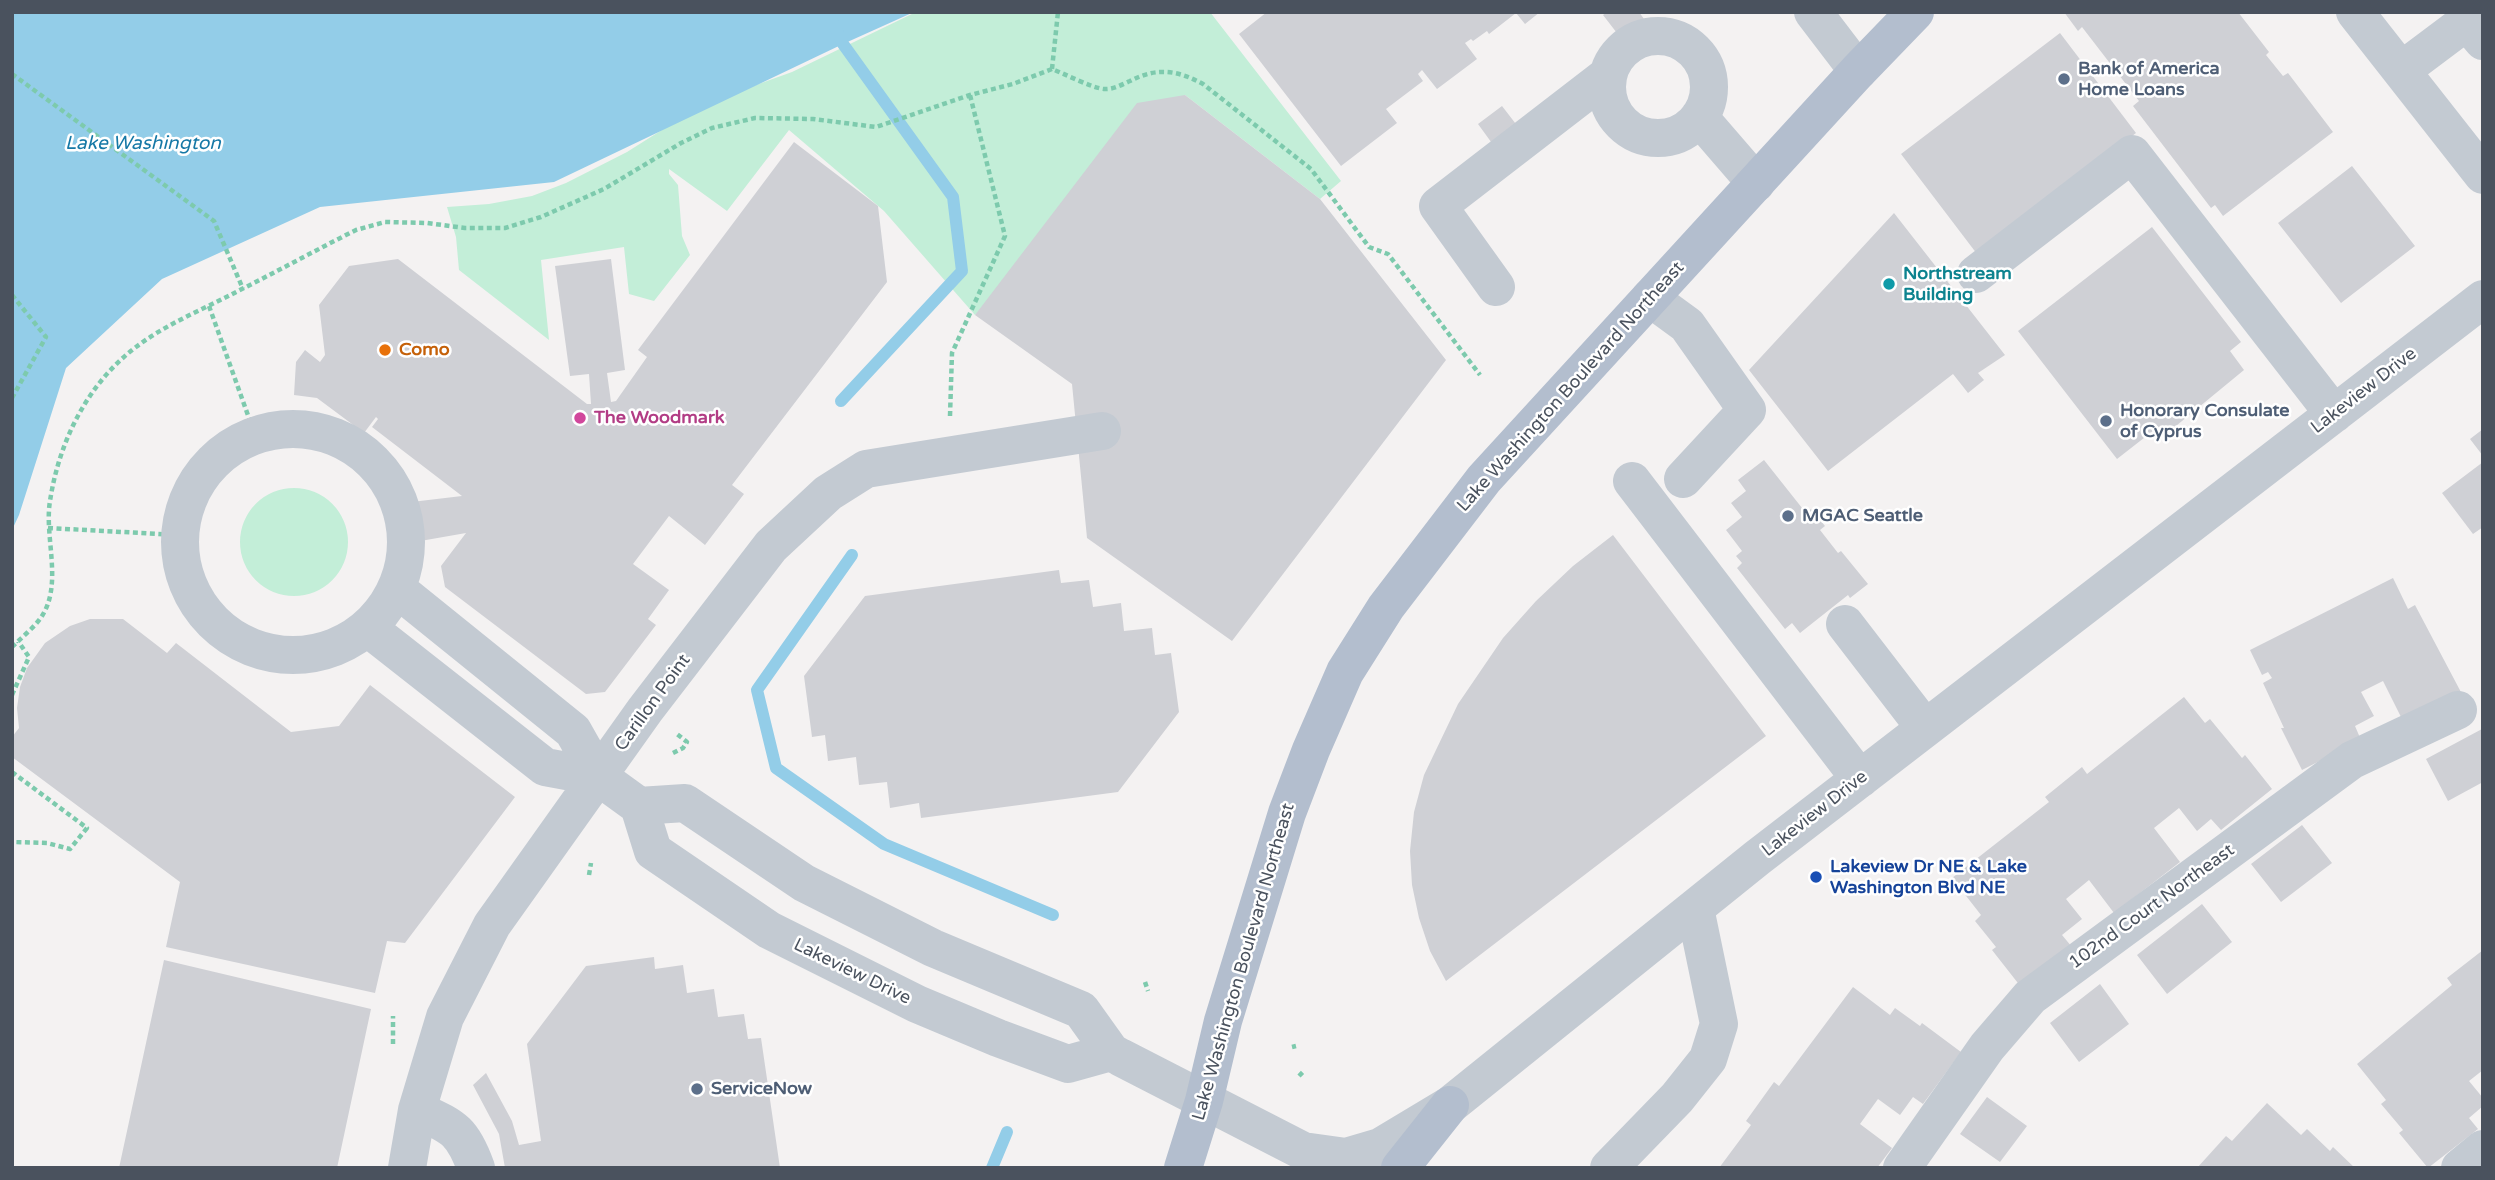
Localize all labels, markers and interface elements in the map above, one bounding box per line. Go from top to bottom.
place label: Bank of America Home Loans [2078,58,2220,100]
marker: Bank of America Home Loans [2056,71,2072,87]
water label: Lake Washington [65,133,221,155]
street label: Lake Washington Boulevard Northeast [1453,258,1689,516]
place label: Northstream Building [1903,263,2012,306]
marker: Northstream Building [1881,276,1897,292]
place label: Como [399,339,450,361]
marker: Como [377,342,393,358]
street label: Lakeview Drive [2307,343,2421,439]
place label: Honorary Consulate of Cyprus [2120,400,2289,442]
place label: The Woodmark [594,407,725,429]
marker: The Woodmark [572,410,588,426]
marker: Honorary Consulate of Cyprus [2098,413,2114,429]
place label: MGAC Seattle [1802,505,1923,527]
marker: MGAC Seattle [1780,508,1796,524]
street label: Carillon Point [611,650,695,756]
street label: Lakeview Drive [1758,766,1872,862]
street label: Lake Washington Boulevard Northeast [1188,801,1300,1123]
street label: 102nd Court Northeast [2065,840,2239,974]
place label: Lakeview Dr NE & Lake Washington Blvd NE [1830,856,2027,898]
marker: Lakeview Dr NE & Lake Washington Blvd NE [1808,869,1824,885]
street label: Lakeview Drive [790,934,914,1010]
place label: ServiceNow [711,1078,812,1100]
marker: ServiceNow [689,1081,705,1097]

